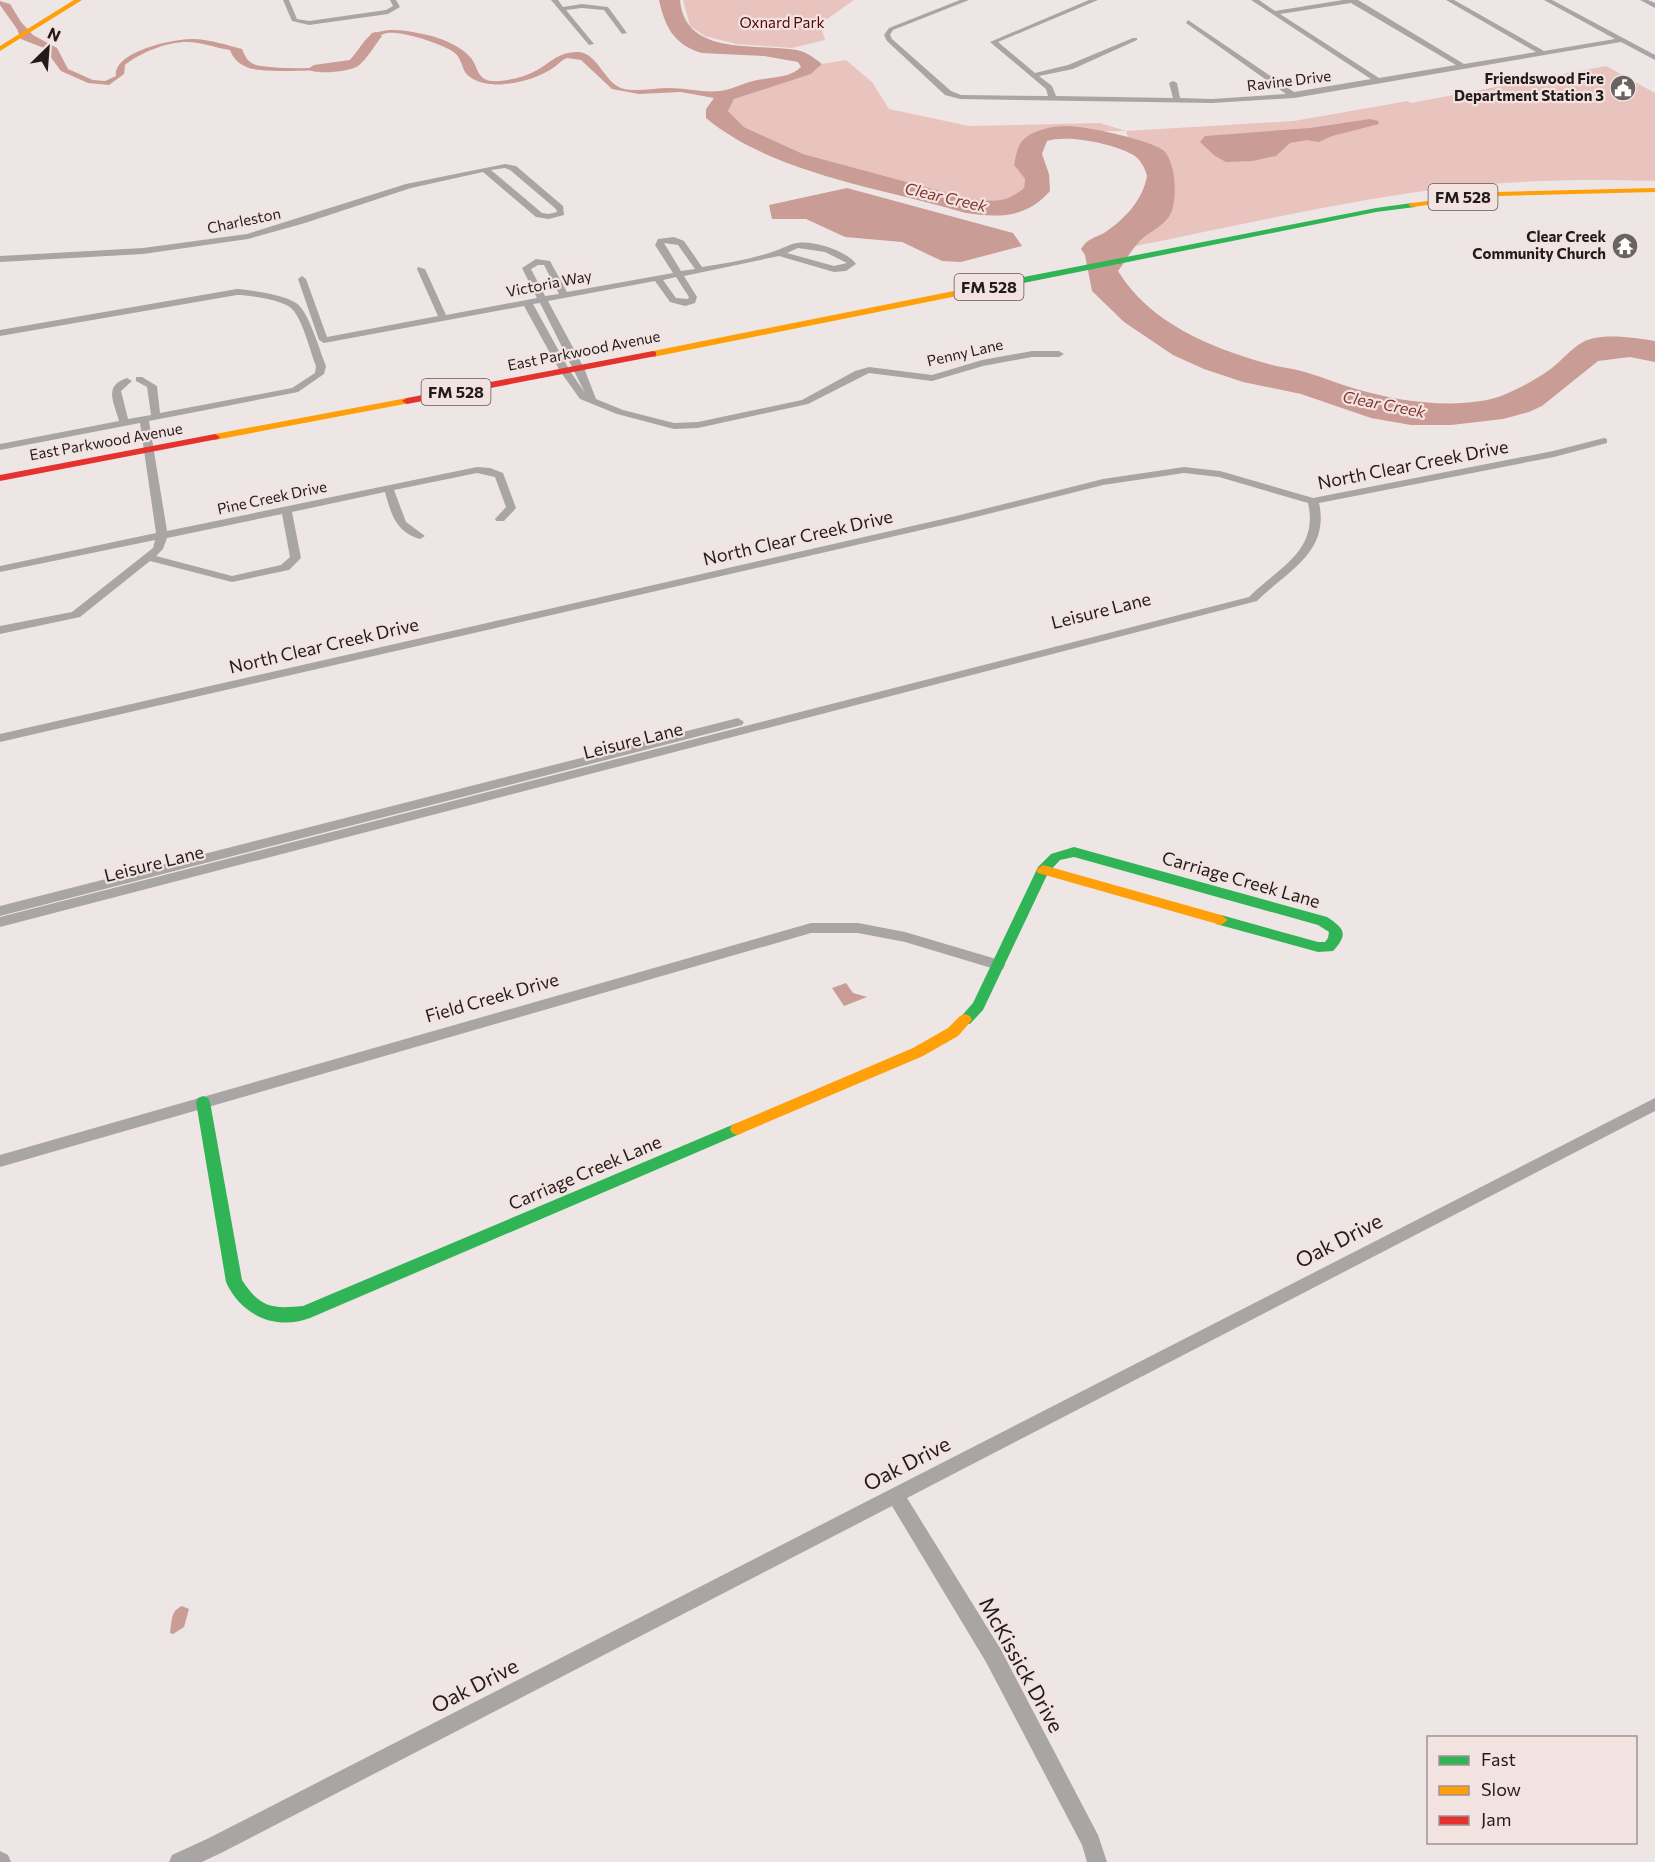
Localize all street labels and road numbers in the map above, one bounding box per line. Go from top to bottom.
street label: Ravine Drive [1246,66,1332,94]
road number: FM 528 [1428,184,1498,210]
street label: Charleston [205,203,282,237]
street label: Victoria Way [504,266,593,300]
road number: FM 528 [954,274,1024,300]
street label: East Parkwood Avenue [506,326,662,374]
street label: Penny Lane [925,335,1005,370]
road number: FM 528 [422,379,490,405]
street label: East Parkwood Avenue [28,419,184,463]
street label: North Clear Creek Drive [1315,435,1510,493]
street label: Pine Creek Drive [215,477,328,517]
street label: North Clear Creek Drive [701,504,895,570]
street label: Leisure Lane [1049,587,1153,633]
street label: North Clear Creek Drive [227,612,421,678]
street label: Leisure Lane [581,717,685,763]
street label: Leisure Lane [102,840,206,886]
street label: Carriage Creek Lane [1160,846,1323,912]
street label: Field Creek Drive [422,967,561,1027]
street label: Carriage Creek Lane [505,1130,664,1214]
street label: Oak Drive [1291,1207,1386,1272]
street label: Oak Drive [859,1430,954,1495]
street label: McKissick Drive [975,1592,1070,1736]
street label: Oak Drive [427,1652,522,1717]

